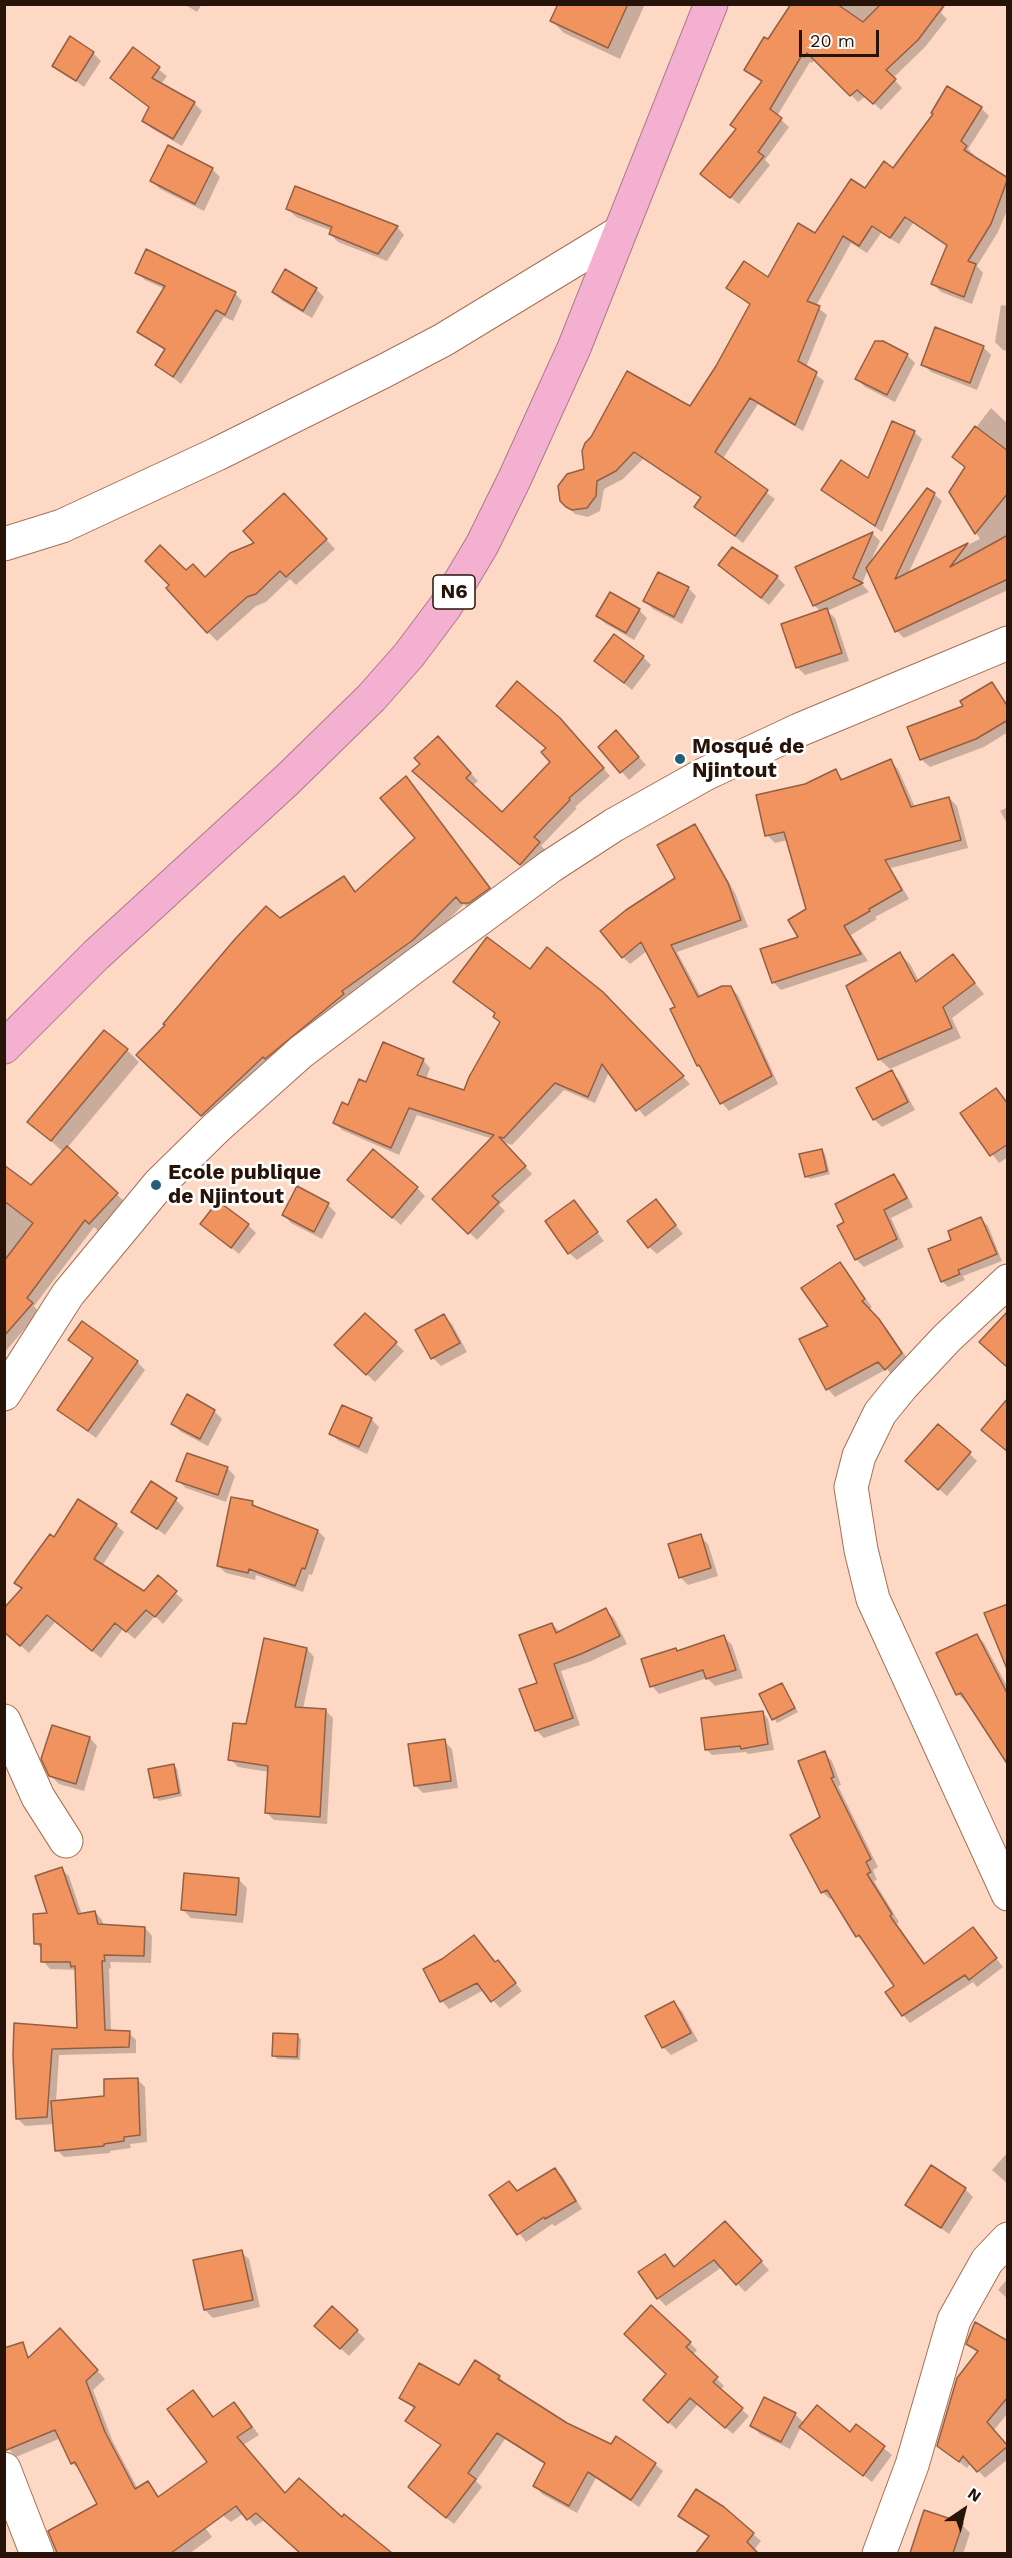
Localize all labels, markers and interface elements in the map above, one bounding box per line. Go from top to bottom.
scale bar [802,18,882,56]
text: 20 m [810,30,855,51]
road number: N6 [433,575,475,609]
place label: Mosqué de Njintout [692,734,804,784]
marker: Mosqué de Njintout [673,752,687,766]
place label: Ecole publique de Njintout [168,1160,321,1210]
marker: Ecole publique de Njintout [149,1178,163,1192]
north arrow [934,2480,994,2540]
text: N [964,2484,985,2506]

